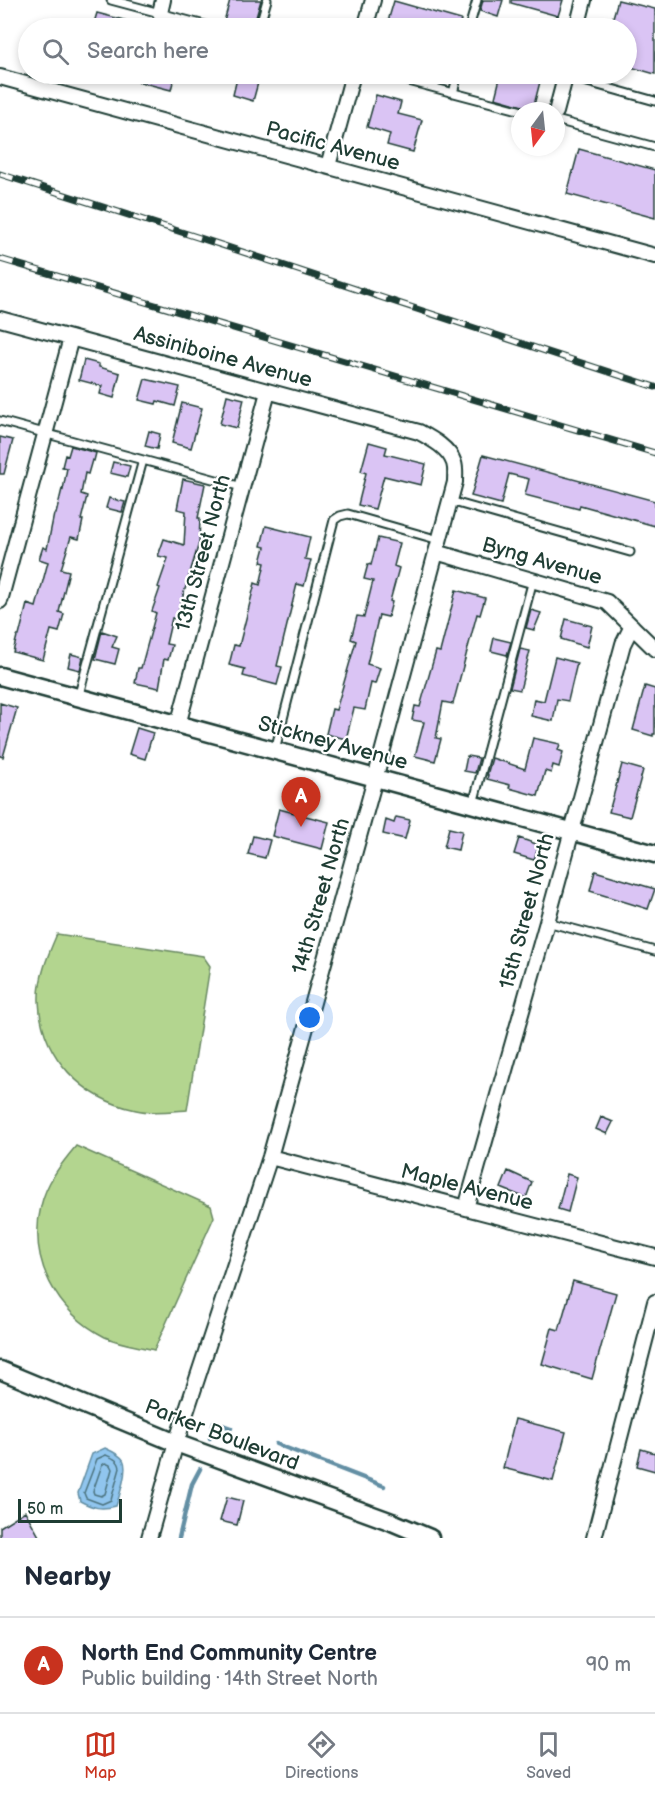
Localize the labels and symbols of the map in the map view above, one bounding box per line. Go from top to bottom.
north arrow [511,102,565,156]
street label: Pacific Avenue [263,116,403,176]
street label: Assiniboine Avenue [131,321,315,393]
street label: 13th Street North [170,472,236,634]
street label: Byng Avenue [479,532,605,590]
street label: Stickney Avenue [255,711,411,775]
pin: A [282,778,320,827]
street label: 14th Street North [287,815,355,977]
street label: 15th Street North [494,830,560,992]
your location [295,1003,324,1032]
street label: Maple Avenue [398,1159,536,1215]
street label: Parker Boulevard [141,1394,303,1476]
scale bar [18,1496,122,1524]

